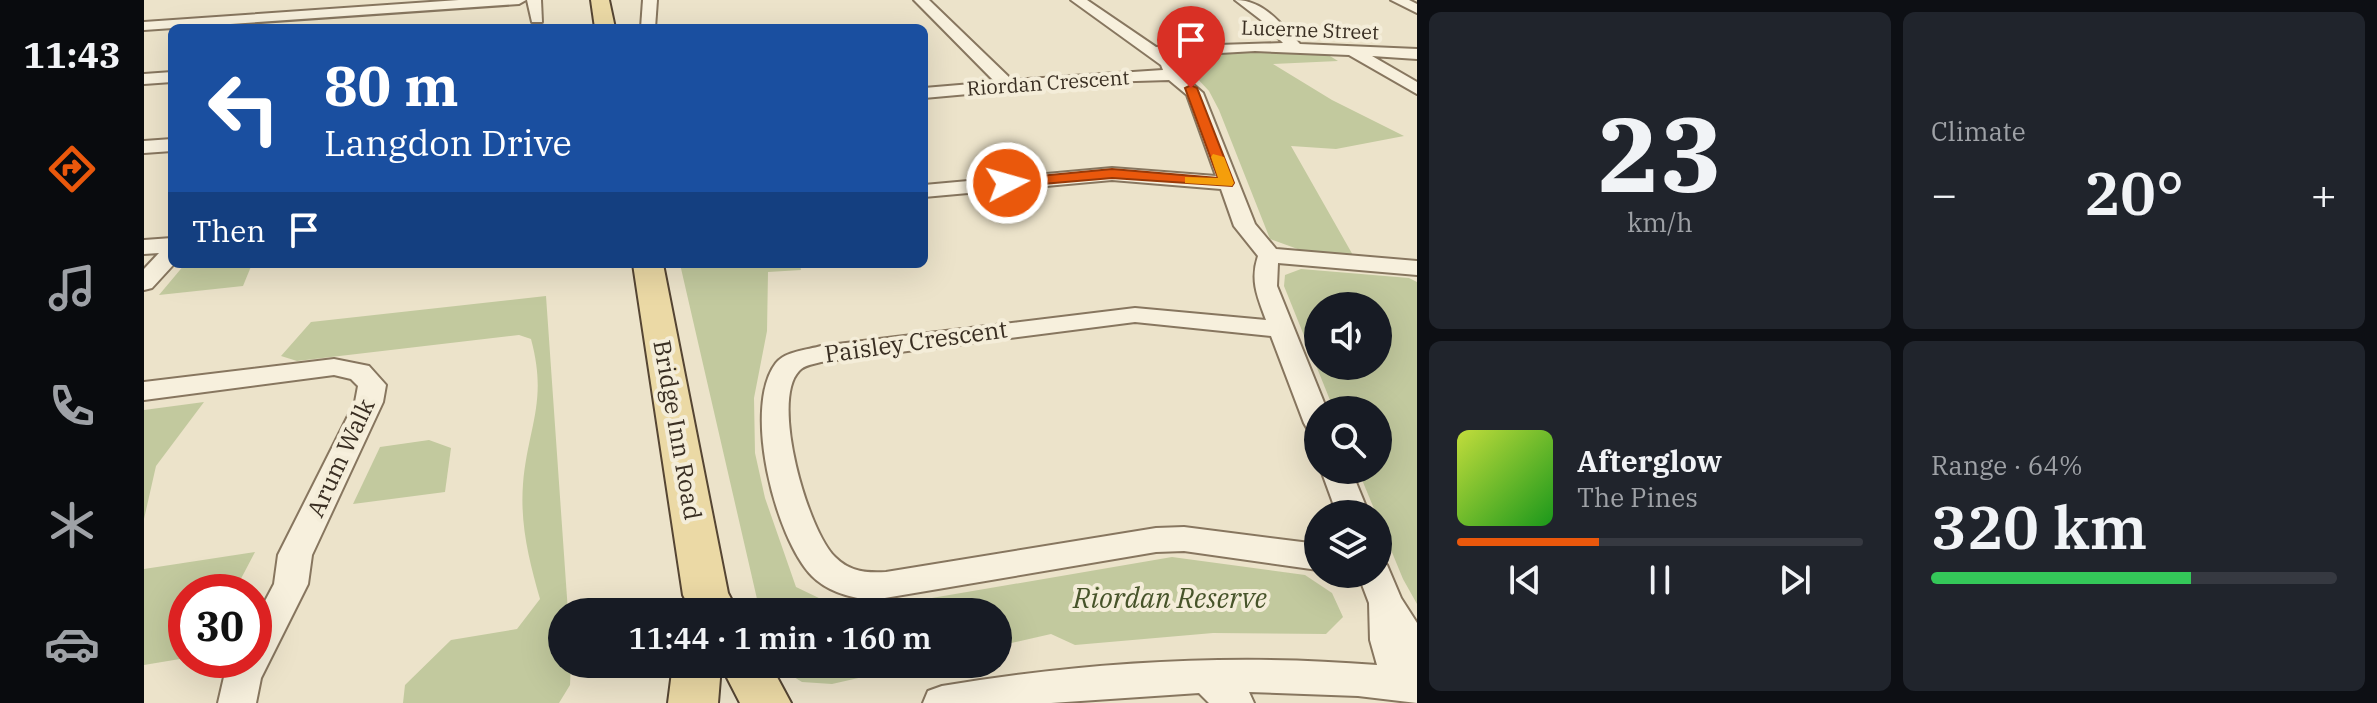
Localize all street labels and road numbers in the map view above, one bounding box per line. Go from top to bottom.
street label: Lucerne Street [1241,14,1379,45]
street label: Riordan Crescent [966,63,1130,102]
street label: Paisley Crescent [822,312,1009,370]
street label: Bridge Inn Road [646,337,710,522]
street label: Arum Walk [299,393,381,522]

